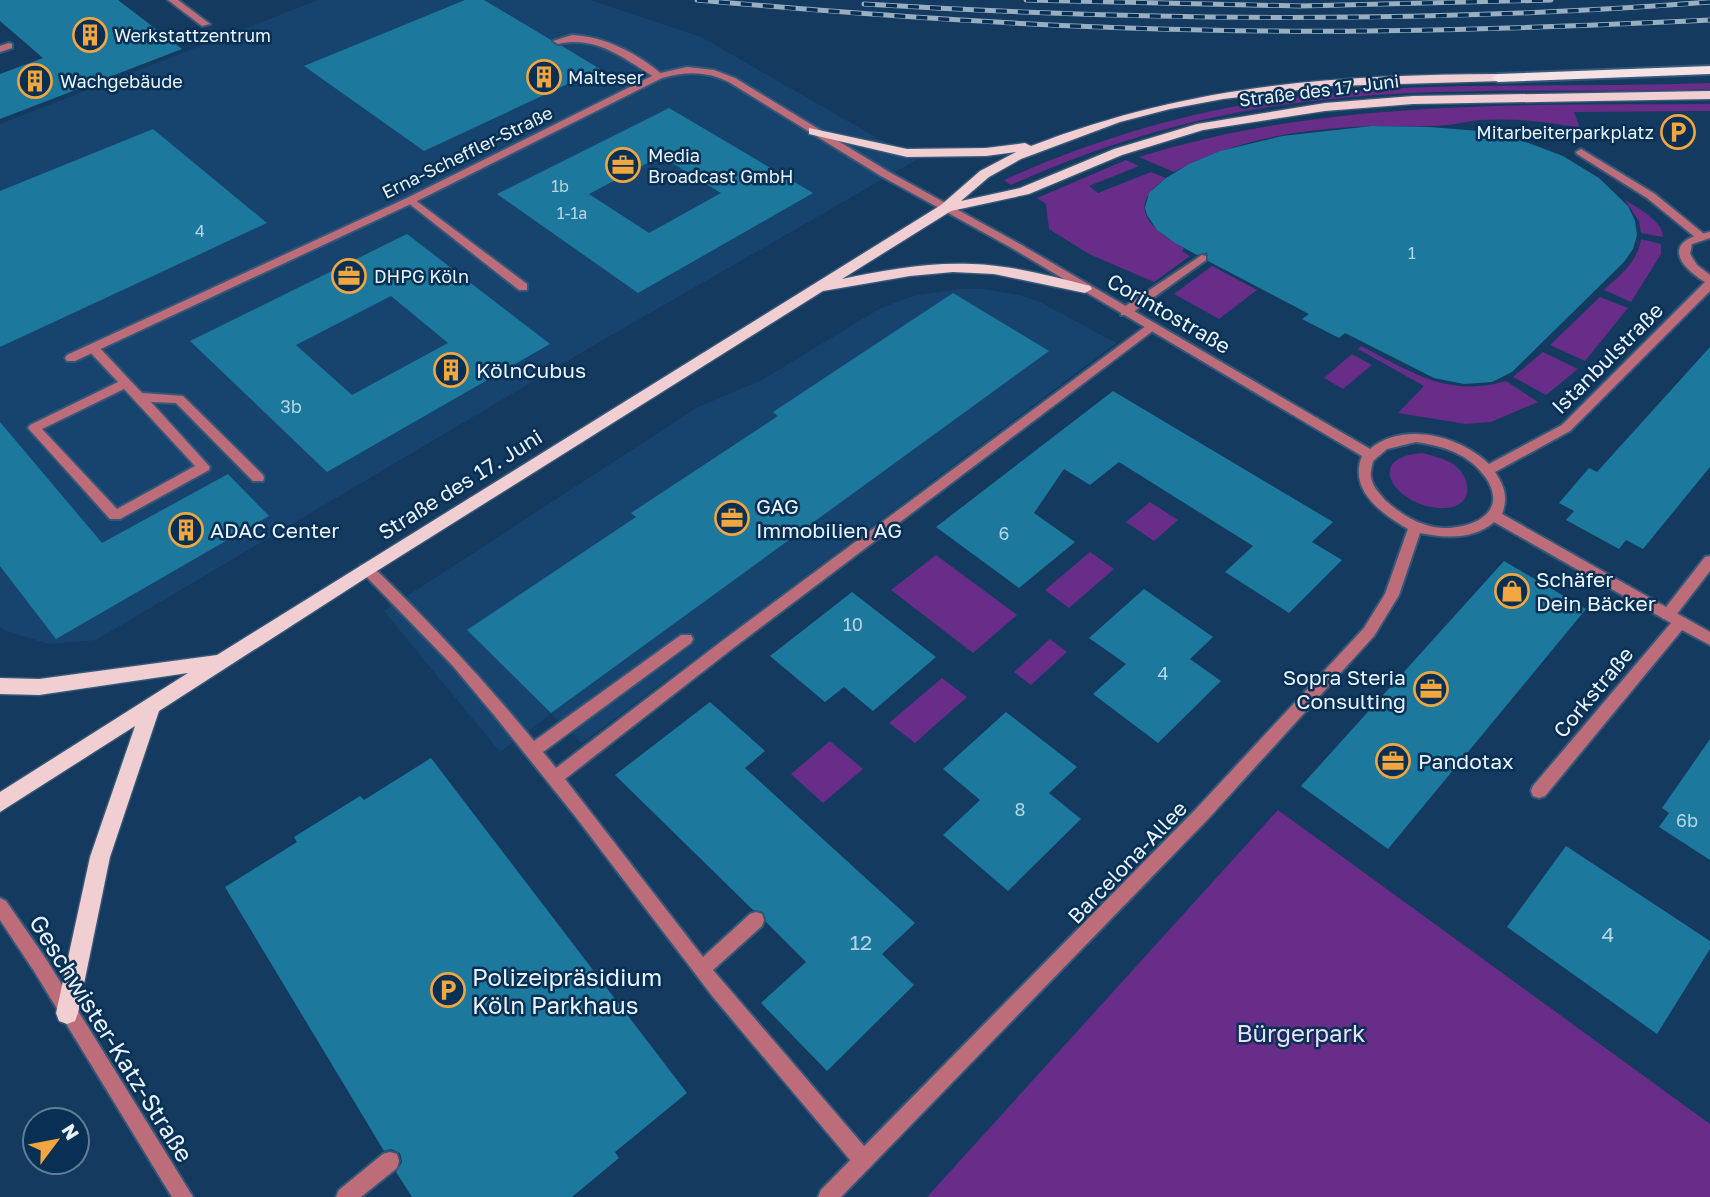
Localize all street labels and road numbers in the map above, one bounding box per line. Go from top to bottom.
street label: Straße des 17. Juni [1238,69,1400,111]
street label: Erna-Scheffler-Straße [378,101,556,203]
street label: Corintostraße [1103,267,1235,359]
street label: Istanbulstraße [1546,297,1668,419]
street label: Straße des 17. Juni [373,423,547,545]
street label: Corkstraße [1547,641,1639,743]
street label: Barcelona-Allee [1062,795,1192,929]
street label: Geschwister-Katz-Straße [24,909,200,1167]

